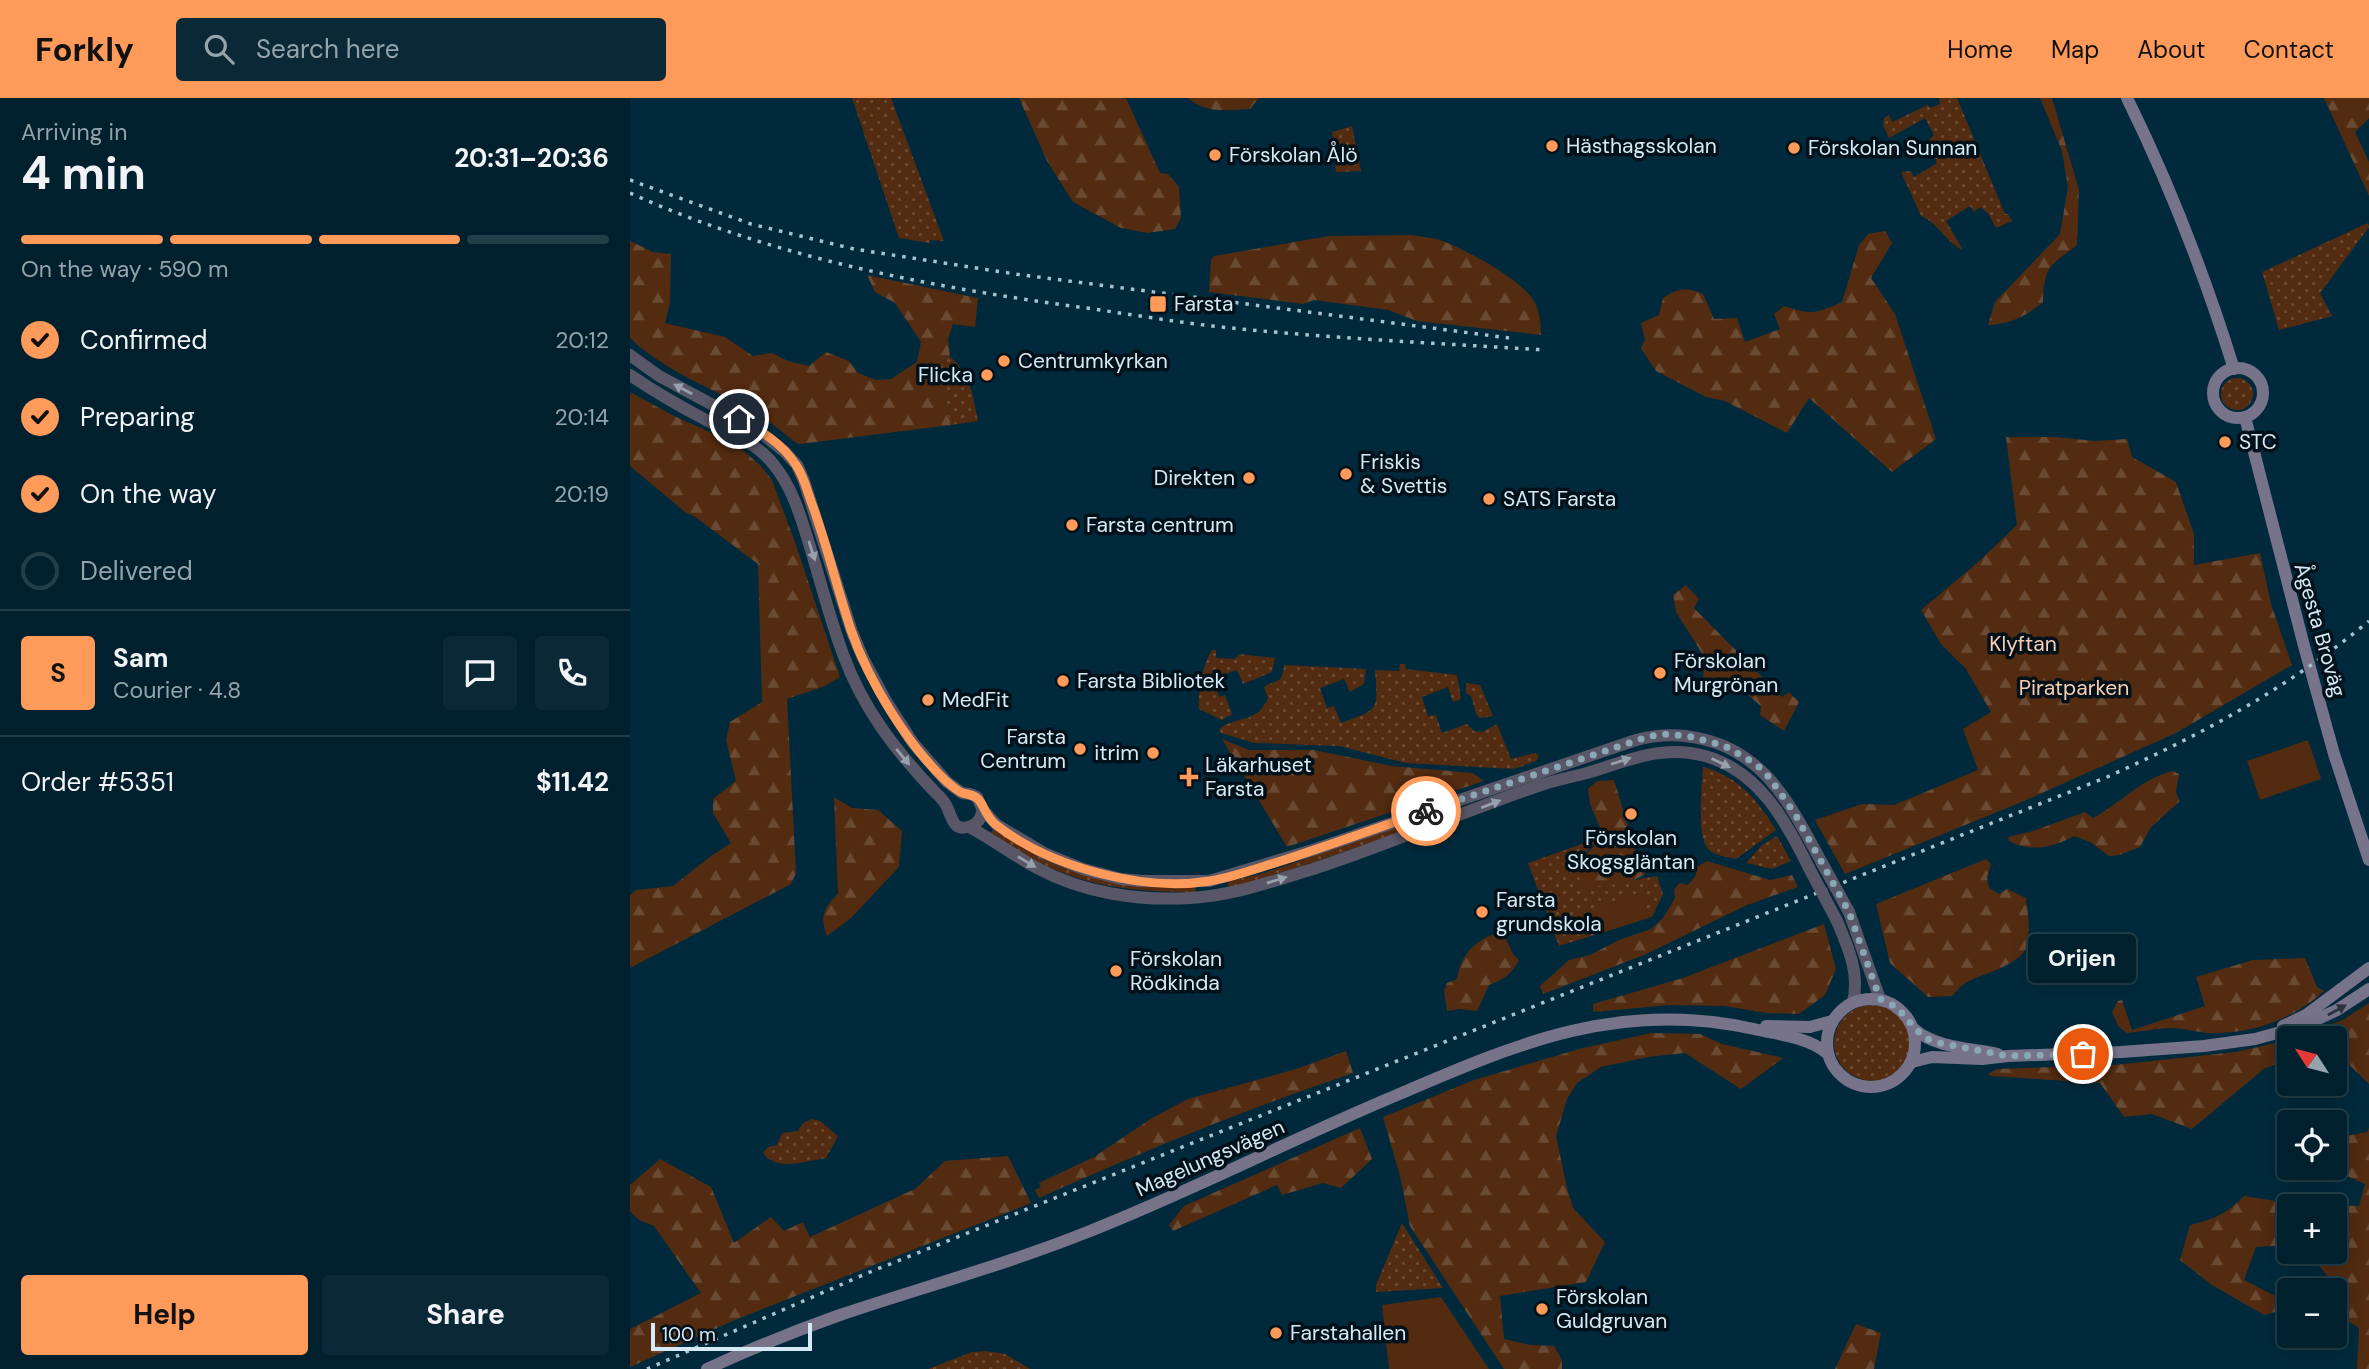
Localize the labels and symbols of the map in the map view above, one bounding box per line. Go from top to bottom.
place label: Hästhagsskolan [1566,132,1717,160]
place label: Förskolan Sunnan [1808,134,1977,162]
marker: Hästhagsskolan [1544,138,1560,154]
marker: Förskolan Sunnan [1786,140,1802,156]
place label: Förskolan Ålö [1229,141,1358,169]
marker: Förskolan Ålö [1207,147,1223,163]
place label: Farsta [1174,290,1233,318]
marker: Farsta [1148,294,1168,314]
place label: Centrumkyrkan [1018,347,1168,375]
marker: Centrumkyrkan [996,353,1012,369]
place label: Flicka [918,361,973,389]
marker: Flicka [979,367,995,383]
one-way arrow [673,383,693,395]
pin [709,389,769,449]
place label: STC [2239,428,2277,456]
marker: STC [2217,434,2233,450]
place label: Friskis & Svettis [1360,448,1447,500]
place label: Direkten [1154,464,1235,492]
marker: Friskis & Svettis [1338,466,1354,482]
marker: Direkten [1241,470,1257,486]
place label: SATS Farsta [1503,485,1616,513]
marker: SATS Farsta [1481,491,1497,507]
place label: Farsta centrum [1086,511,1234,539]
marker: Farsta centrum [1064,517,1080,533]
one-way arrow [807,541,817,562]
street label: Ågesta Broväg [2288,560,2353,701]
park label: Klyftan [1989,630,2057,658]
place label: Förskolan Murgrönan [1674,647,1778,699]
marker: Förskolan Murgrönan [1652,665,1668,681]
place label: Farsta Bibliotek [1077,667,1226,695]
marker: Farsta Bibliotek [1055,673,1071,689]
park label: Piratparken [2019,674,2129,702]
place label: MedFit [942,686,1009,714]
marker: MedFit [920,692,936,708]
place label: Farsta Centrum [980,723,1066,775]
place label: itrim [1094,739,1139,767]
marker: Farsta Centrum [1072,741,1088,757]
marker: itrim [1145,745,1161,761]
one-way arrow [895,749,910,766]
place label: Läkarhuset Farsta [1205,751,1312,803]
one-way arrow [1611,755,1632,766]
one-way arrow [1711,758,1731,769]
marker: Läkarhuset Farsta [1179,767,1199,787]
courier [1391,776,1461,846]
one-way arrow [1481,798,1502,809]
marker: Förskolan Skogsgläntan [1623,806,1639,822]
place label: Förskolan Skogsgläntan [1567,824,1695,876]
one-way arrow [1018,856,1037,868]
one-way arrow [1267,875,1288,885]
place label: Farsta grundskola [1496,886,1602,938]
marker: Farsta grundskola [1474,904,1490,920]
callout: Orijen [2029,935,2137,984]
place label: Förskolan Rödkinda [1130,945,1222,997]
marker: Förskolan Rödkinda [1108,963,1124,979]
one-way arrow [2327,1004,2346,1016]
pin [2053,1024,2113,1084]
north arrow [2277,1026,2347,1096]
street label: Magelungsvägen [1131,1113,1289,1203]
place label: Förskolan Guldgruvan [1556,1283,1667,1335]
marker: Förskolan Guldgruvan [1534,1301,1550,1317]
place label: Farstahallen [1290,1319,1406,1347]
scale bar [651,1320,812,1352]
marker: Farstahallen [1268,1325,1284,1341]

